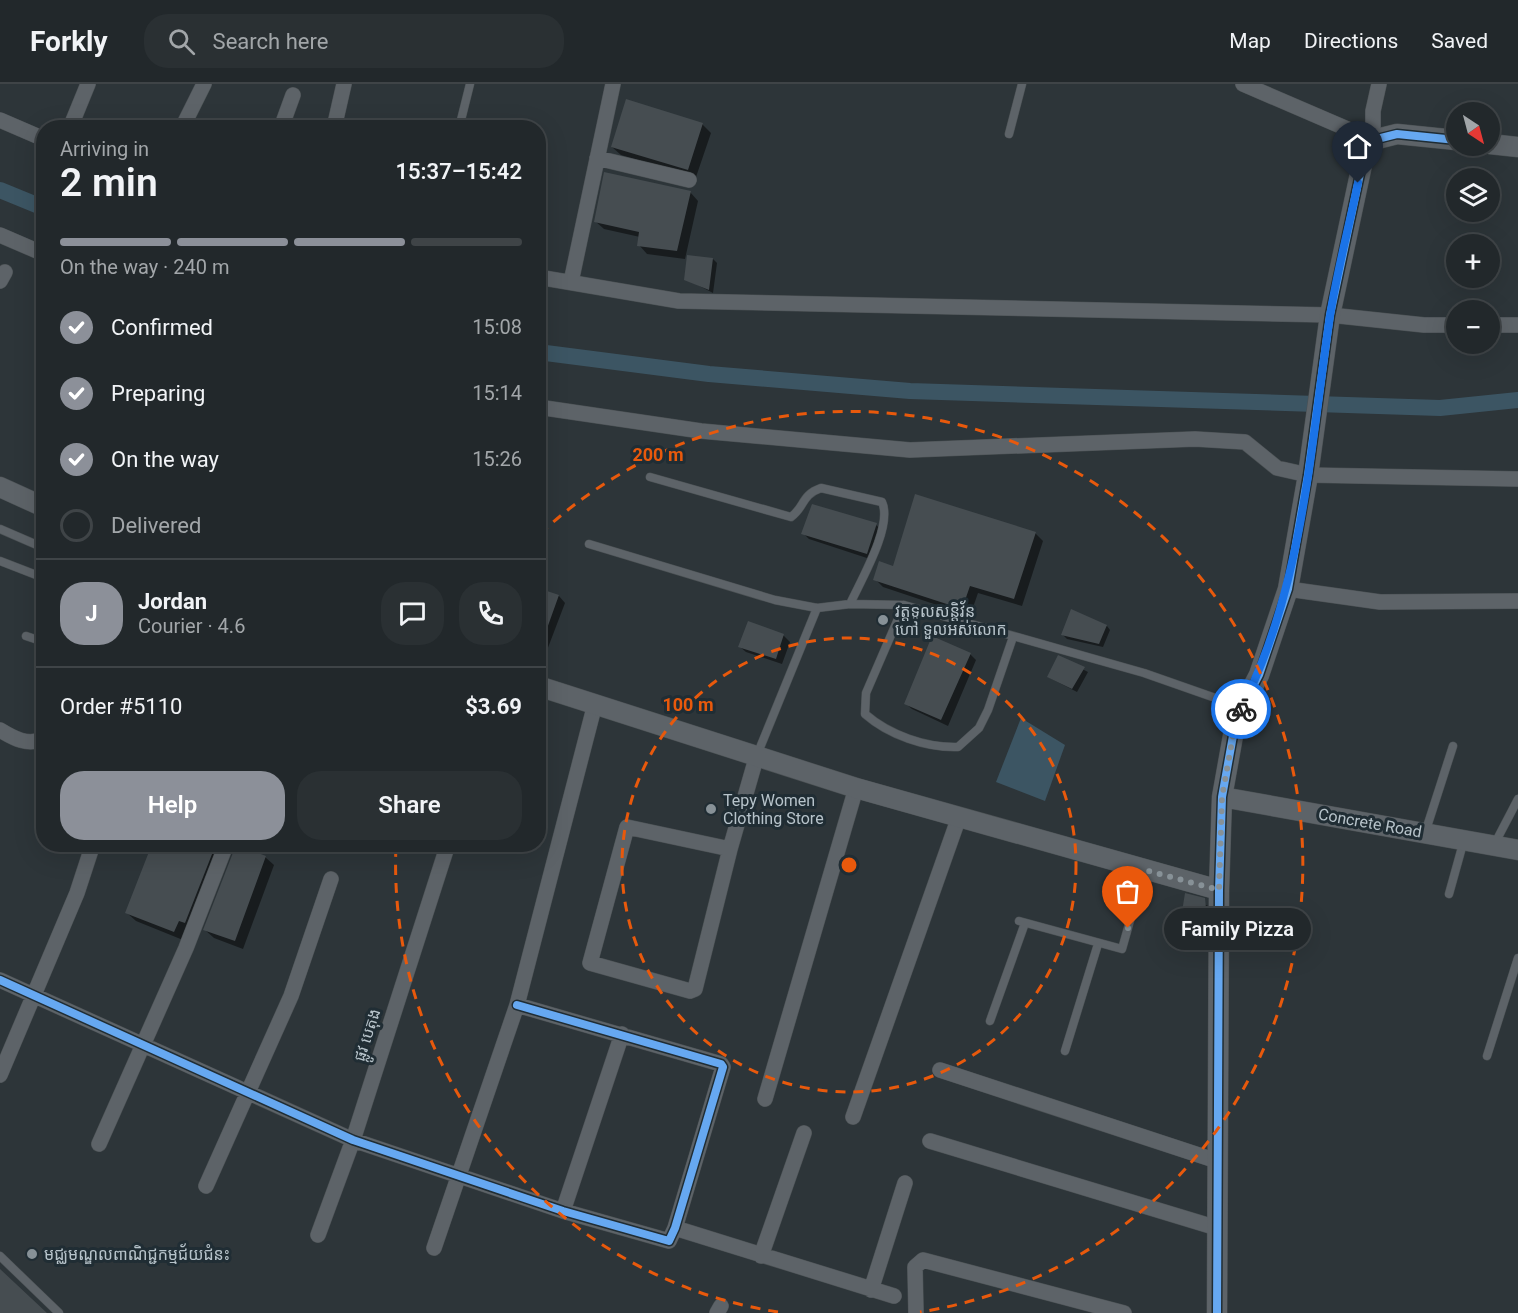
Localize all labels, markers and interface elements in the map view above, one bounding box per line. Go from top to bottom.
search box [144,14,564,68]
text: Forkly [30,25,108,58]
icon: search [165,25,198,58]
text: Search here [213,29,328,54]
text: Map [1229,29,1271,53]
text: Directions [1304,29,1398,53]
text: Saved [1431,29,1488,53]
north arrow [1446,102,1500,156]
map controls [1446,102,1500,354]
pin [1332,121,1383,183]
icon: home [1341,130,1374,163]
text: Arriving in [60,137,149,161]
text: 15:37–15:42 [395,159,522,184]
text: 2 min [60,160,158,206]
button: layers [1446,168,1500,222]
button: + [1446,234,1500,288]
text: On the way · 240 m [60,255,229,279]
button: − [1446,300,1500,354]
icon: check [60,311,93,344]
text: Confirmed [111,315,213,340]
text: 15:08 [472,315,522,339]
icon: check [60,377,93,410]
text: Preparing [111,381,205,406]
text: 15:14 [472,381,522,405]
icon: check [60,443,93,476]
text: 200 m [632,444,684,465]
text: On the way [111,447,219,472]
text: 15:26 [472,447,522,471]
text: Delivered [111,513,201,538]
button: chat [381,582,444,645]
button: phone [459,582,522,645]
text: Jordan [138,589,207,614]
place label: វត្តទូលសន្តិវ័ន ហៅ ទួលអស់លោក [895,600,1007,639]
text: J [85,601,98,626]
marker: វត្តទូលសន្តិវ័ន ហៅ ទួលអស់លោក [876,613,890,627]
text: Courier · 4.6 [138,614,245,638]
courier [1211,679,1271,739]
icon: bike [1225,693,1258,726]
text: Order #5110 [60,694,182,719]
text: $3.69 [465,694,522,719]
text: 100 m [662,694,714,715]
button: Help [60,771,285,840]
button: Share [297,771,522,840]
place label: Tepy Women Clothing Store [723,791,824,828]
marker: Tepy Women Clothing Store [704,802,718,816]
street label: Concrete Road [1317,805,1423,841]
centre of rings [839,855,859,875]
pin [1102,866,1153,928]
icon: bag [1111,875,1144,908]
callout: Family Pizza [1164,907,1311,949]
text: Family Pizza [1181,917,1294,941]
street label: ផ្លូវ បេតុង [350,1006,389,1065]
place label: មជ្ឈមណ្ឌលពាណិជ្ជកម្មជ័យជំនះ [44,1243,230,1264]
marker: មជ្ឈមណ្ឌលពាណិជ្ជកម្មជ័យជំនះ [25,1247,39,1261]

